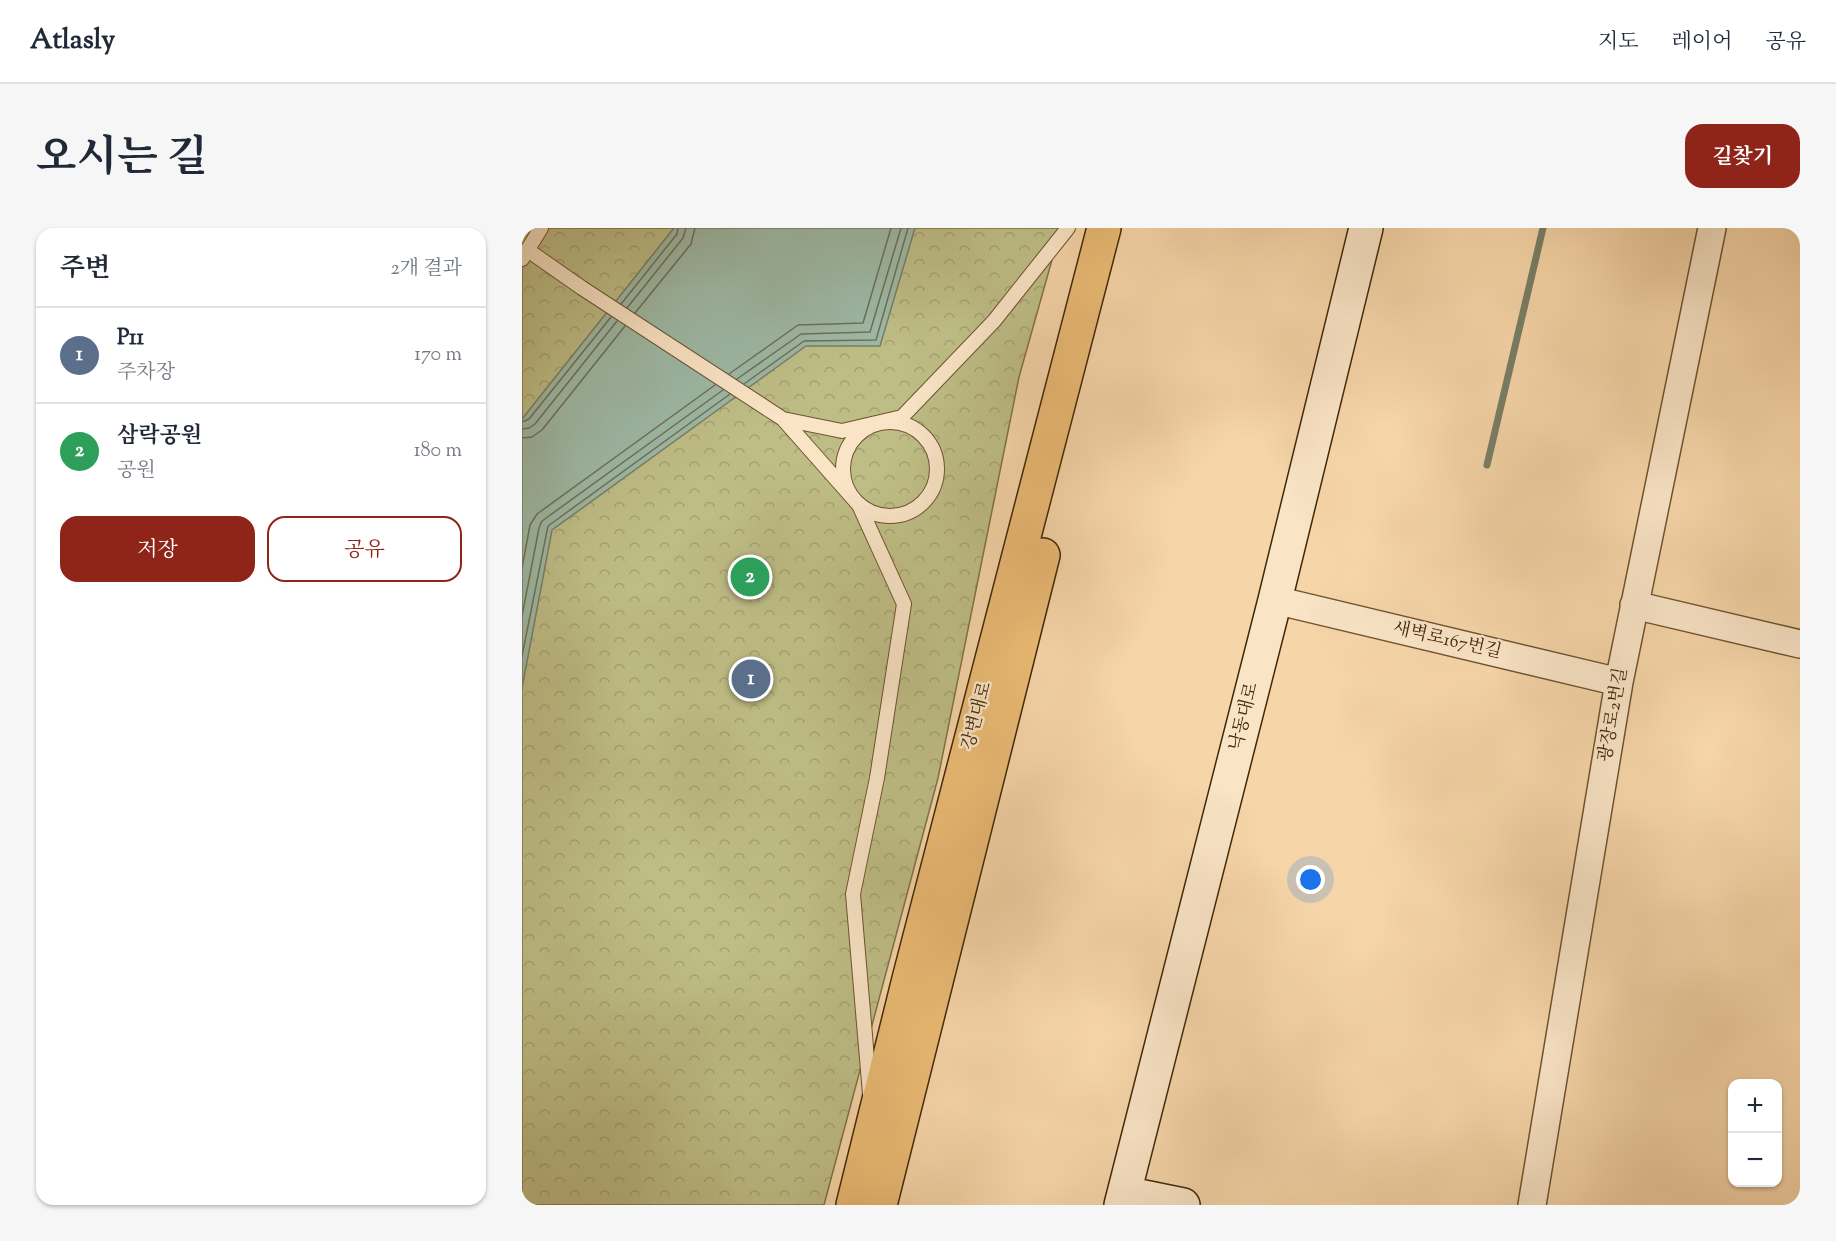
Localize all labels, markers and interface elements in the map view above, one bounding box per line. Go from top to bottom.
text: Atlasly [30,21,115,61]
text: 지도 [1598,28,1639,58]
text: 레이어 [1672,28,1732,58]
text: 공유 [1765,28,1806,58]
button: 길찾기 [1685,124,1800,188]
text: 오시는 길 [36,130,207,190]
text: 주변 [60,251,110,288]
text: 2개 결과 [390,255,462,284]
text: P11 [117,323,144,355]
text: 1 [76,341,83,370]
text: 170 m [414,341,462,370]
text: 주차장 [117,359,175,388]
text: 삼락공원 [117,421,202,453]
text: 2 [75,437,84,466]
text: 180 m [414,437,462,466]
text: 공원 [117,457,156,486]
button: 저장 [60,516,255,582]
button: 공유 [267,516,462,582]
pin: 2 [730,554,770,600]
street label: 새벽로167번길 [1390,616,1504,666]
pin: 1 [732,656,770,702]
street label: 광장로2번길 [1593,666,1635,764]
street label: 강변대로 [956,679,1000,753]
street label: 낙동대로 [1224,680,1266,754]
your location [1296,865,1325,894]
map controls [1728,1079,1782,1187]
button: + [1728,1079,1782,1133]
button: − [1728,1133,1782,1187]

